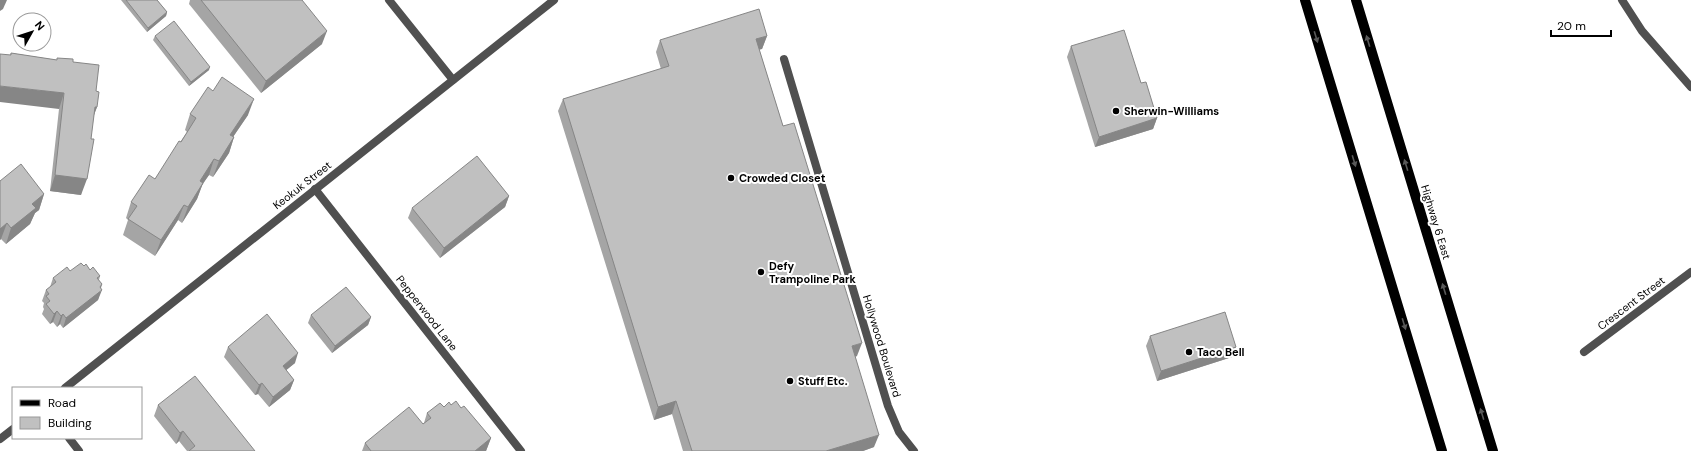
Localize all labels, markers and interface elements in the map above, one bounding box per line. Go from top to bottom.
north arrow [12,12,52,52]
scale bar [1551,12,1611,38]
text: N [32,18,48,33]
text: 20 m [1557,18,1586,34]
one-way arrow [1313,32,1319,44]
one-way arrow [1365,34,1371,46]
place label: Sherwin-Williams [1124,104,1219,118]
marker: Sherwin-Williams [1111,106,1121,116]
one-way arrow [1351,156,1357,168]
street label: Keokuk Street [270,158,334,212]
one-way arrow [1403,159,1409,171]
place label: Crowded Closet [739,171,826,185]
marker: Crowded Closet [726,173,736,183]
street label: Highway 6 East [1418,183,1454,261]
place label: Defy Trampoline Park [769,259,857,286]
marker: Defy Trampoline Park [756,267,766,277]
street label: Pepperwood Lane [393,273,461,353]
street label: Crescent Street [1595,273,1667,333]
one-way arrow [1441,283,1447,295]
street label: Hollywood Boulevard [860,293,904,399]
one-way arrow [1401,318,1407,330]
place label: Taco Bell [1197,345,1245,359]
marker: Taco Bell [1184,347,1194,357]
place label: Stuff Etc. [798,374,848,388]
marker: Stuff Etc. [785,376,795,386]
legend [12,387,142,439]
text: Road [48,395,76,411]
one-way arrow [1479,407,1485,419]
text: Building [48,415,92,431]

